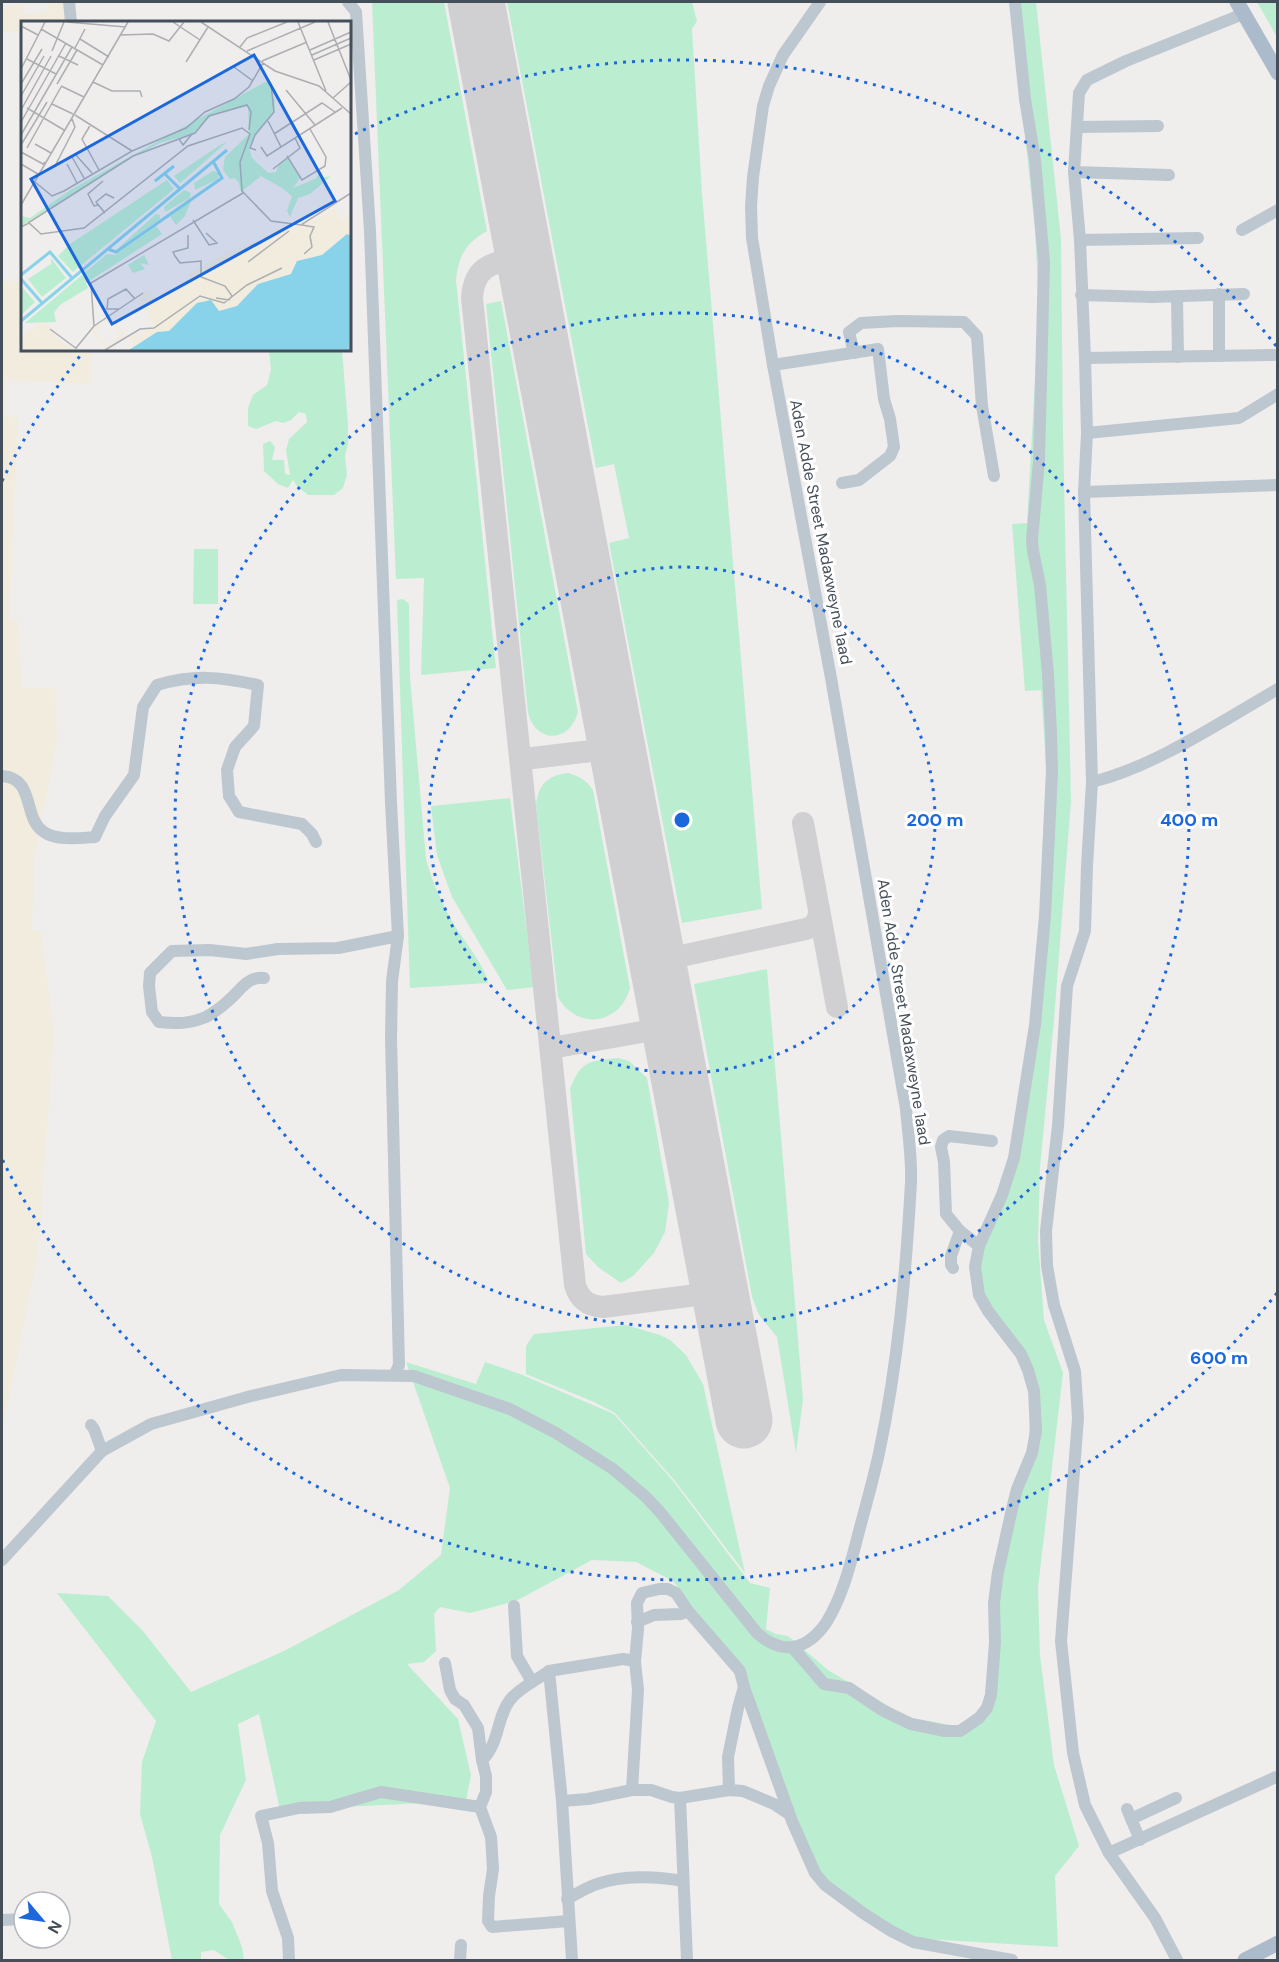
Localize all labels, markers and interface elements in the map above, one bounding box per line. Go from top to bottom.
inset map [21,21,351,351]
street label: Aden Adde Street Madaxweyne 1aad [785,398,857,666]
text: 200 m [907,808,963,832]
text: 400 m [1160,808,1218,832]
centre of rings [672,810,692,830]
street label: Aden Adde Street Madaxweyne 1aad [873,877,935,1147]
text: 600 m [1190,1346,1248,1370]
north arrow [12,1890,72,1950]
text: N [43,1917,67,1937]

